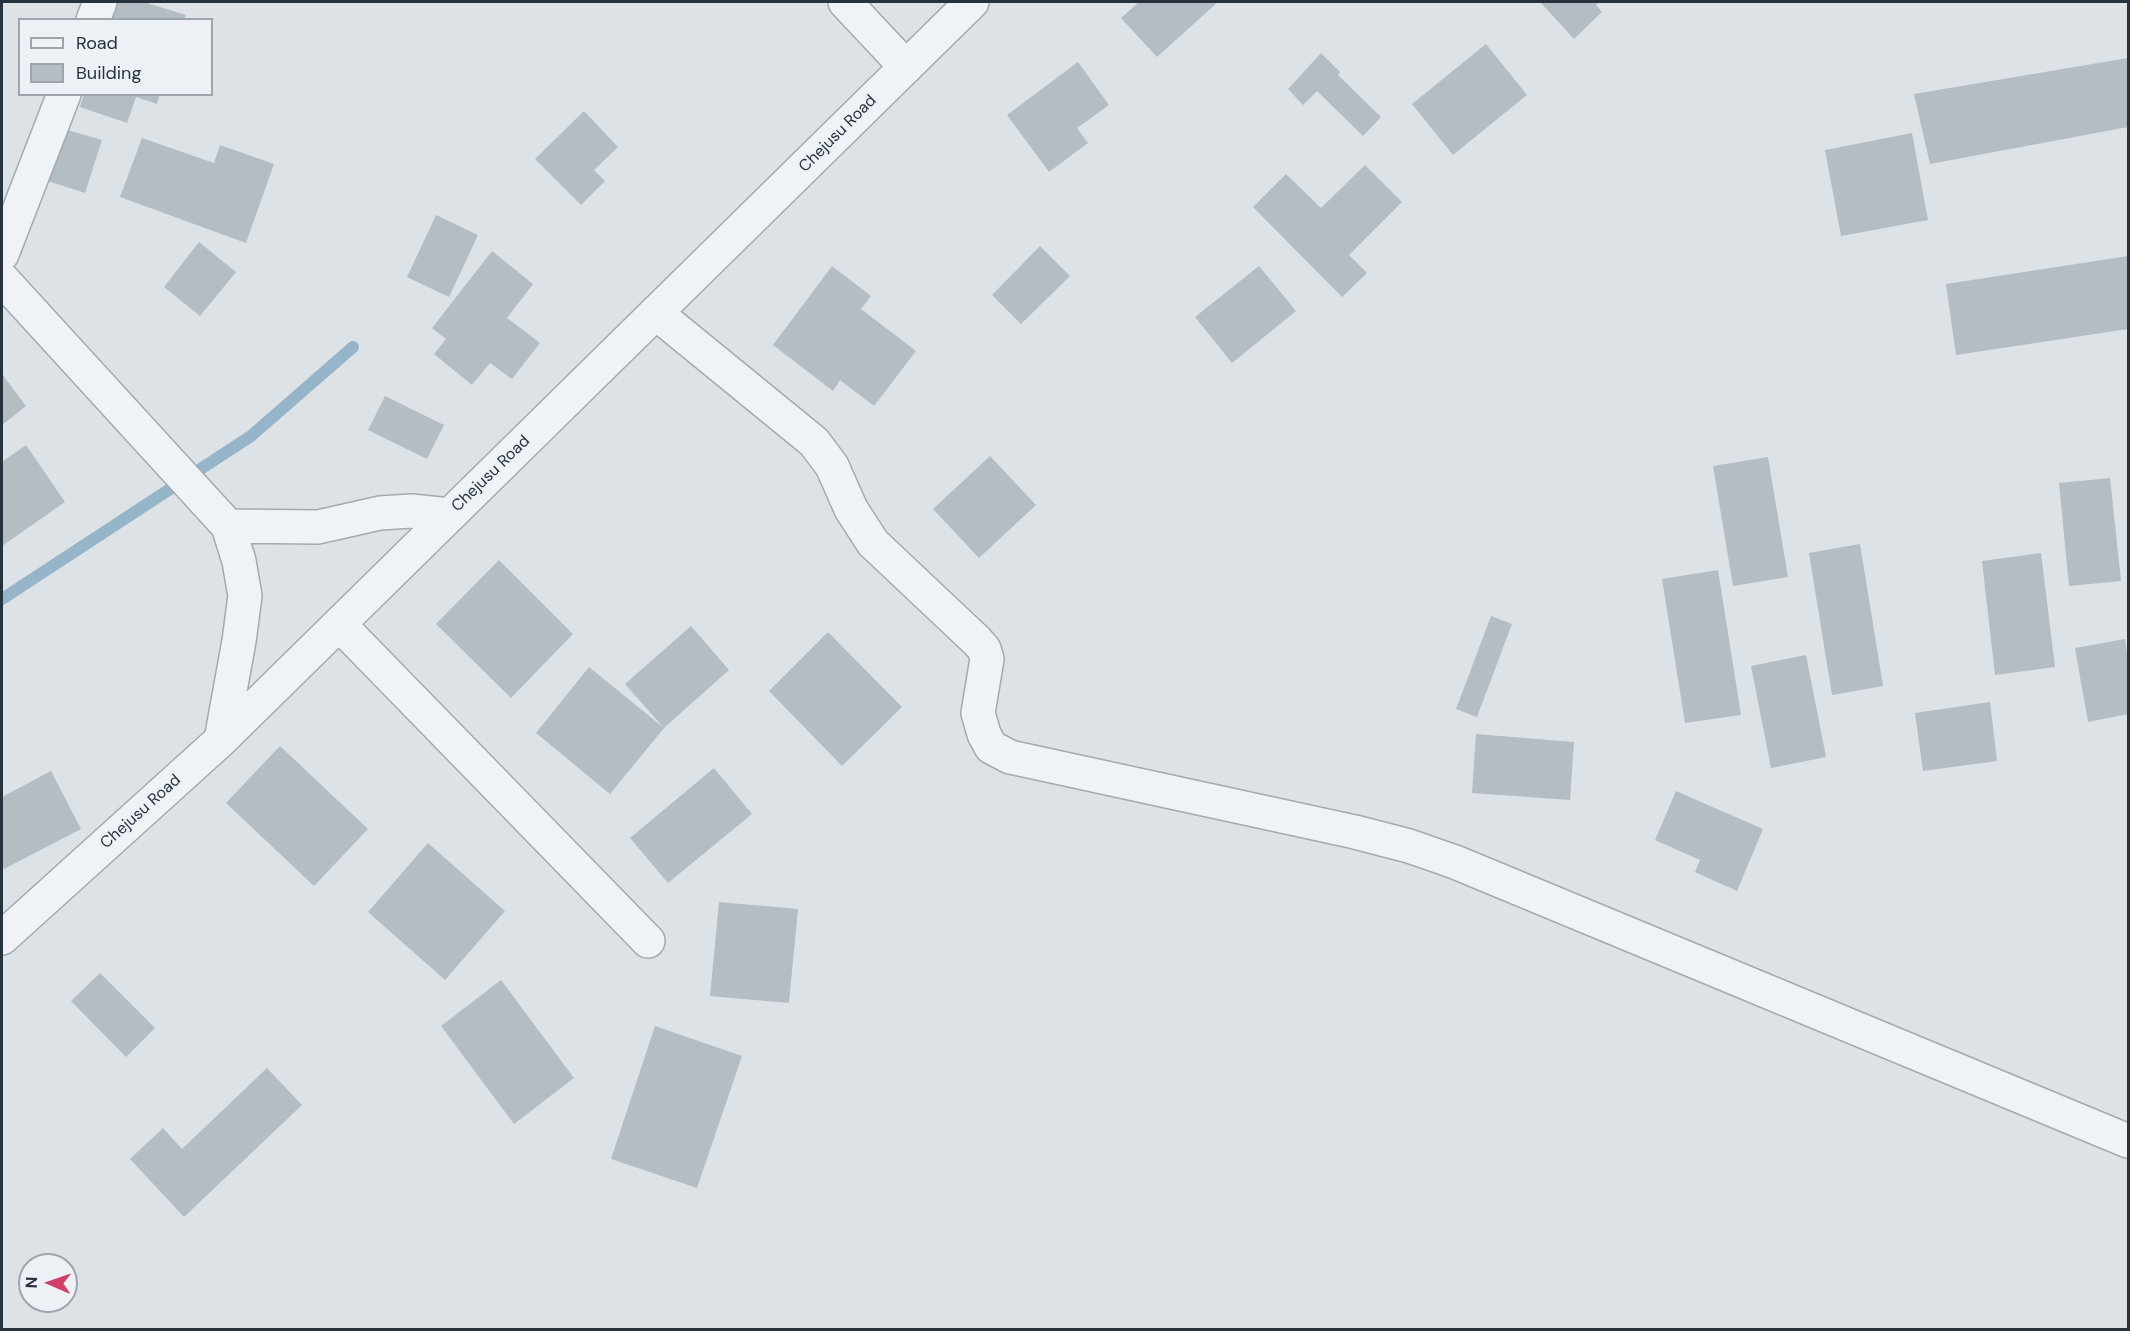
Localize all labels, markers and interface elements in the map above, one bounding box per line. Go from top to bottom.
legend [18,18,213,96]
text: Road [76,31,118,55]
text: Building [76,61,141,85]
street label: Chejusu Road [795,91,881,177]
street label: Chejusu Road [448,432,534,516]
street label: Chejusu Road [97,771,185,853]
north arrow [18,1253,78,1313]
text: N [21,1276,42,1289]

